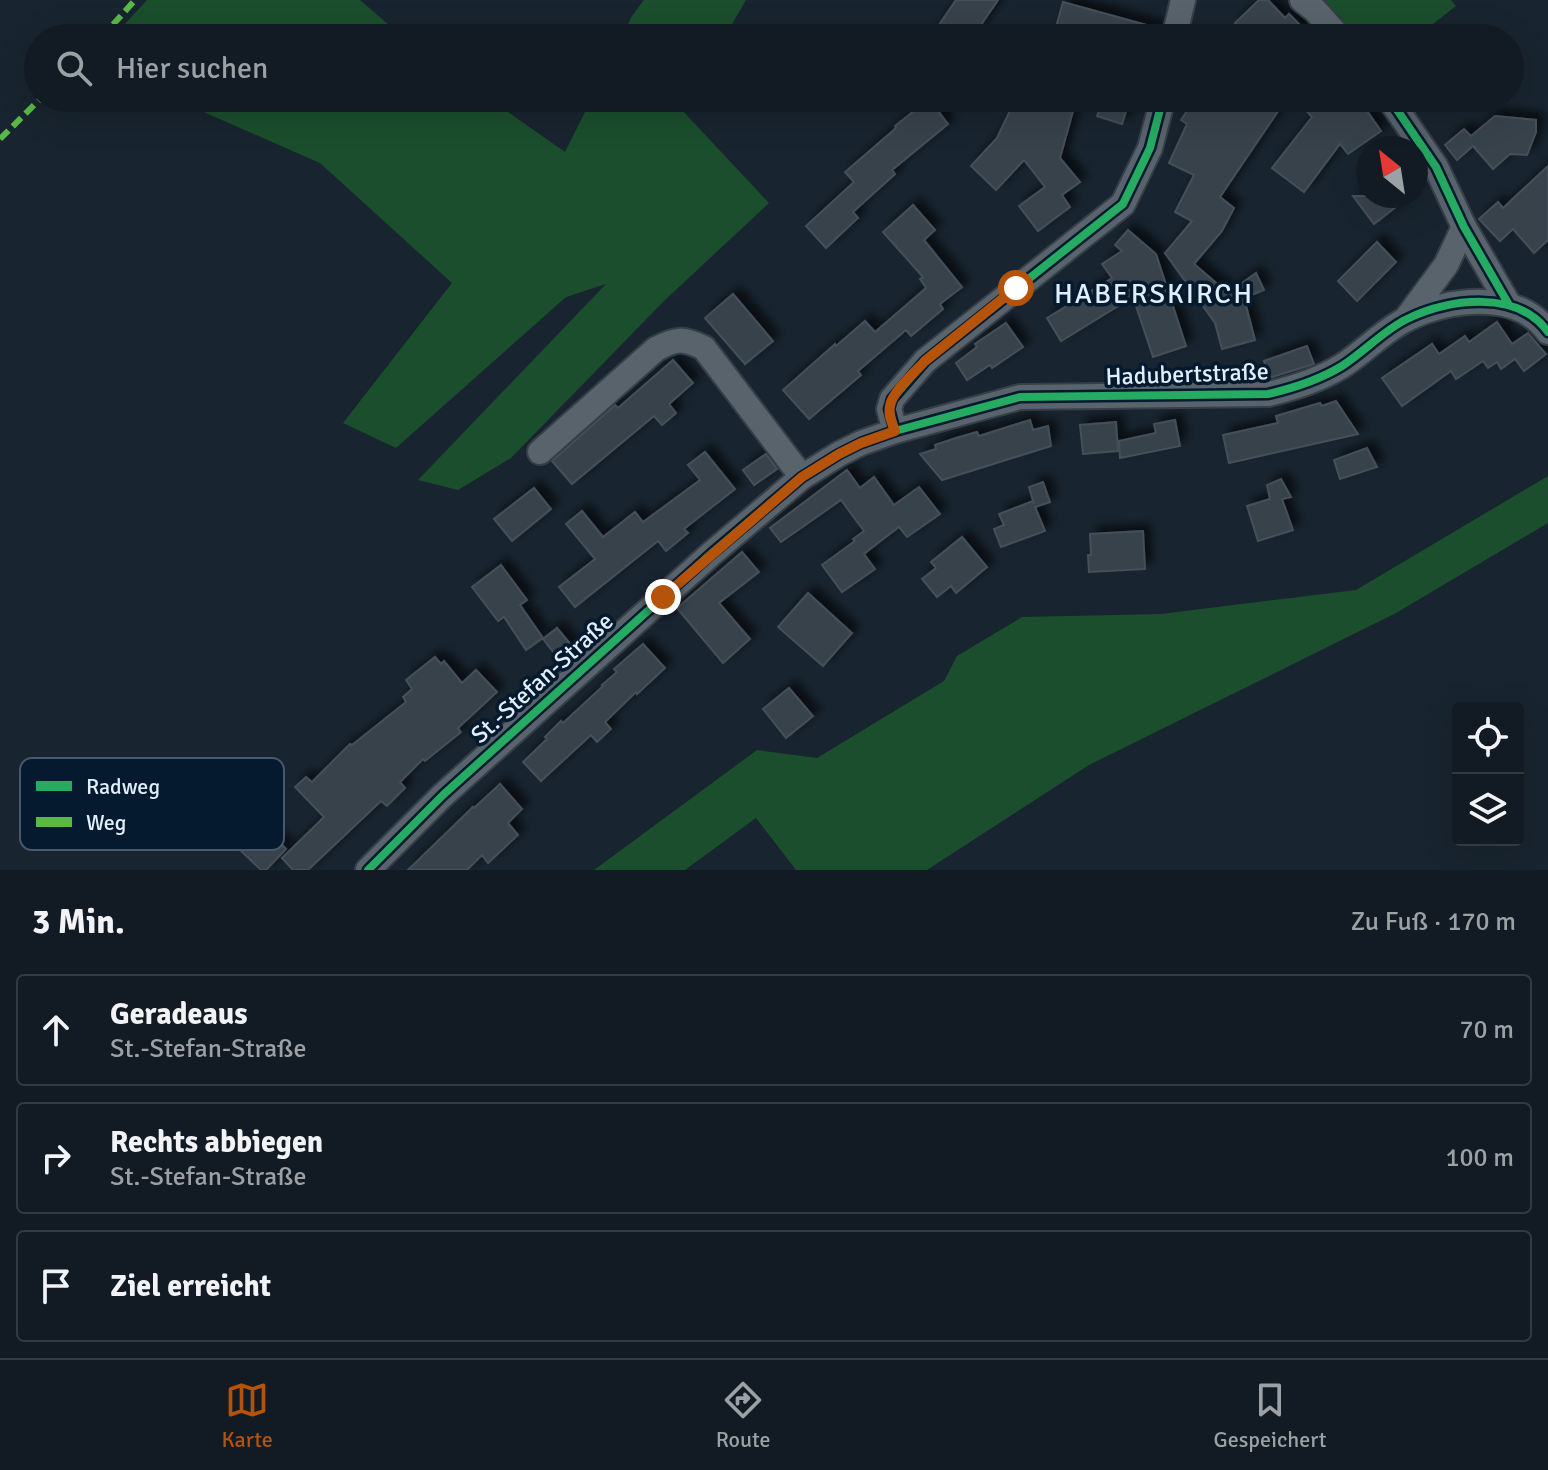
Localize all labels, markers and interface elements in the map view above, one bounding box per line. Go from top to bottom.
search box [24,24,1524,112]
icon: search [52,46,96,90]
text: Hier suchen [116,50,268,87]
north arrow [1356,136,1428,208]
route start [998,270,1034,306]
district label: HABERSKIRCH [1054,277,1254,311]
street label: Hadubertstraße [1105,356,1269,392]
route end [645,579,681,615]
street label: St.-Stefan-Straße [465,606,619,750]
map controls [1452,702,1524,846]
button: locate [1452,702,1524,774]
legend [20,758,284,850]
text: Radweg [86,773,160,800]
button: layers [1452,774,1524,846]
text: Weg [86,809,126,836]
text: 3 Min. [32,901,125,943]
text: Zu Fuß · 170 m [1351,906,1516,938]
text: Geradeaus [110,996,248,1033]
icon: ahead [34,1008,78,1052]
text: 70 m [1459,1014,1514,1046]
text: St.-Stefan-Straße [110,1033,306,1065]
text: Rechts abbiegen [110,1124,323,1161]
icon: right [34,1136,78,1180]
text: 100 m [1445,1142,1514,1174]
text: St.-Stefan-Straße [110,1161,306,1193]
icon: arrive [34,1264,78,1308]
text: Ziel erreicht [110,1268,271,1305]
tab: Karte [221,1378,273,1453]
tab: Route [716,1378,771,1453]
tab: Gespeichert [1214,1378,1327,1453]

